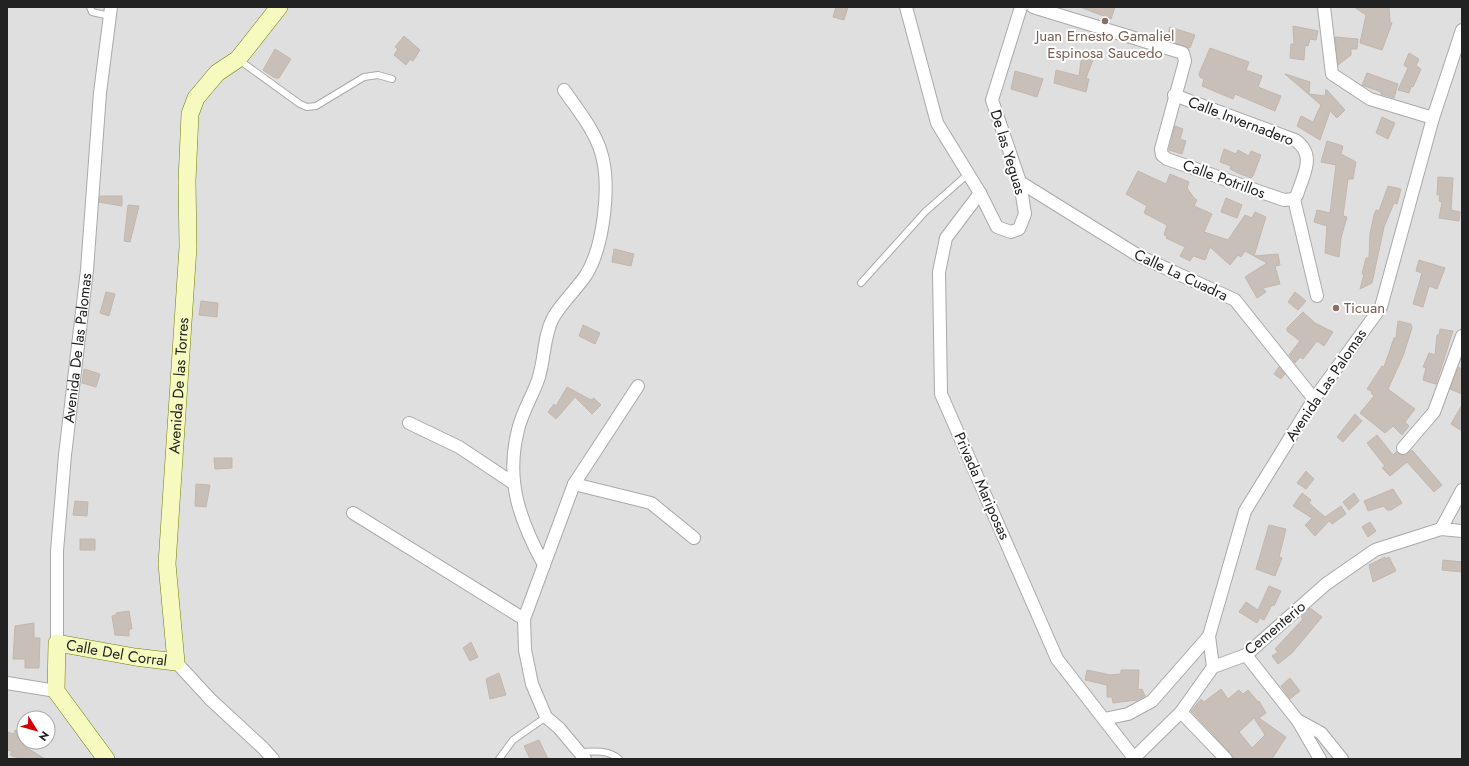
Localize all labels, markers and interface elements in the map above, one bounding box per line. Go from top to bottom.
marker: Juan Ernesto Gamaliel Espinosa Saucedo [1100,16,1110,26]
place label: Juan Ernesto Gamaliel Espinosa Saucedo [1034,25,1174,64]
street label: Calle Invernadero [1185,91,1297,151]
street label: De las Yeguas [985,107,1031,197]
street label: Calle Potrillos [1180,154,1268,204]
street label: Calle La Cuadra [1130,244,1232,306]
street label: Avenida De las Palomas [58,272,98,424]
place label: Ticuan [1344,297,1385,319]
marker: Ticuan [1331,303,1341,313]
street label: Avenida De las Torres [163,317,194,455]
street label: Avenida Las Palomas [1280,324,1372,446]
street label: Privada Mariposas [948,429,1016,543]
street label: Cementerio [1240,596,1310,660]
street label: Calle Del Corral [64,634,168,672]
north arrow [16,710,56,750]
text: N [35,728,53,744]

